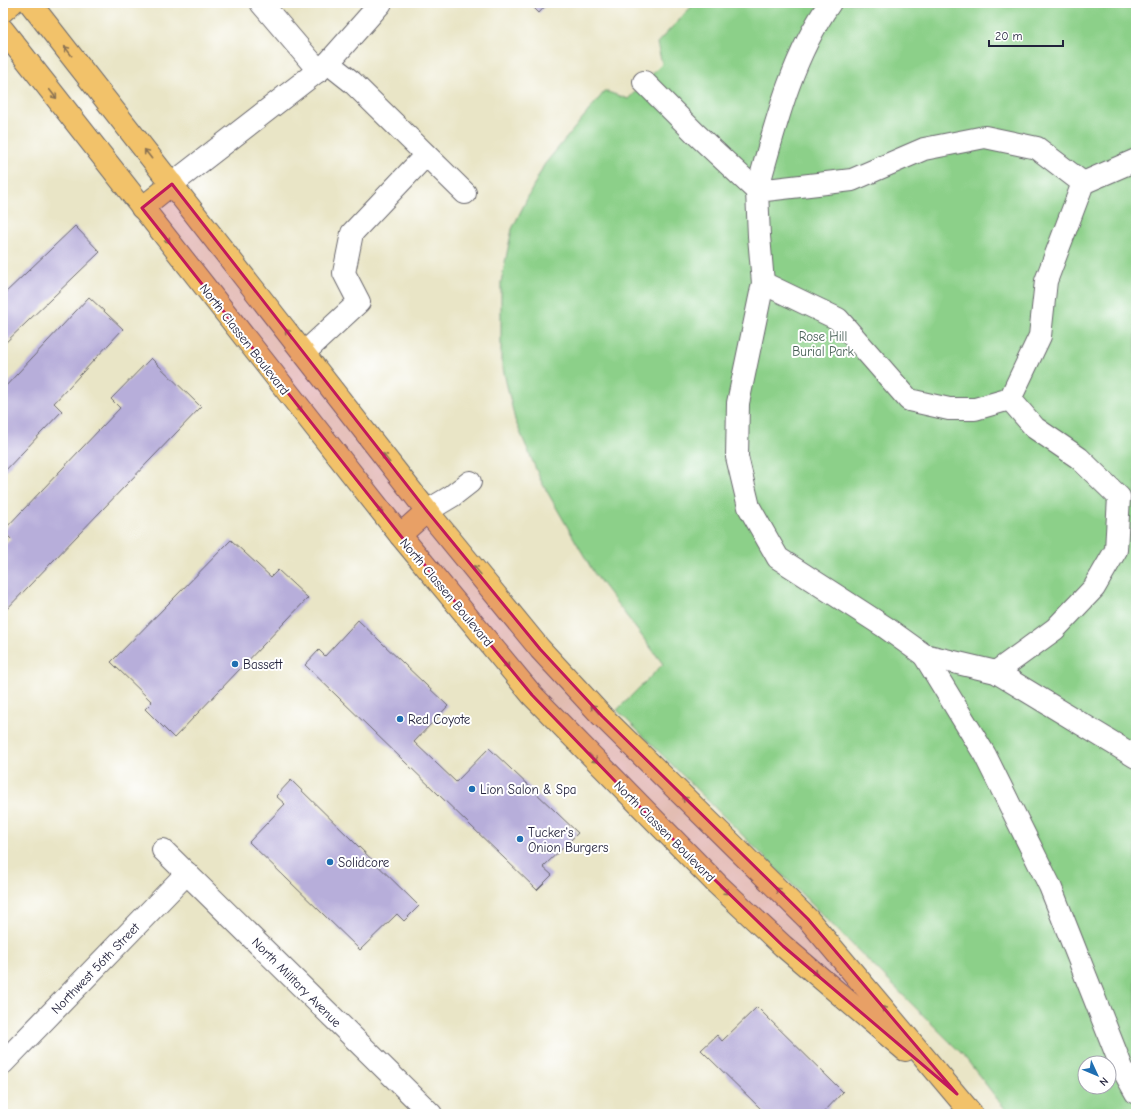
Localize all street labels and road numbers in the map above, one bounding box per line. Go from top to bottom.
street label: North Classen Boulevard [197,281,293,398]
street label: North Classen Boulevard [397,535,496,649]
street label: North Classen Boulevard [611,778,718,885]
street label: Northwest 56th Street [48,919,143,1017]
street label: North Military Avenue [249,935,345,1030]

